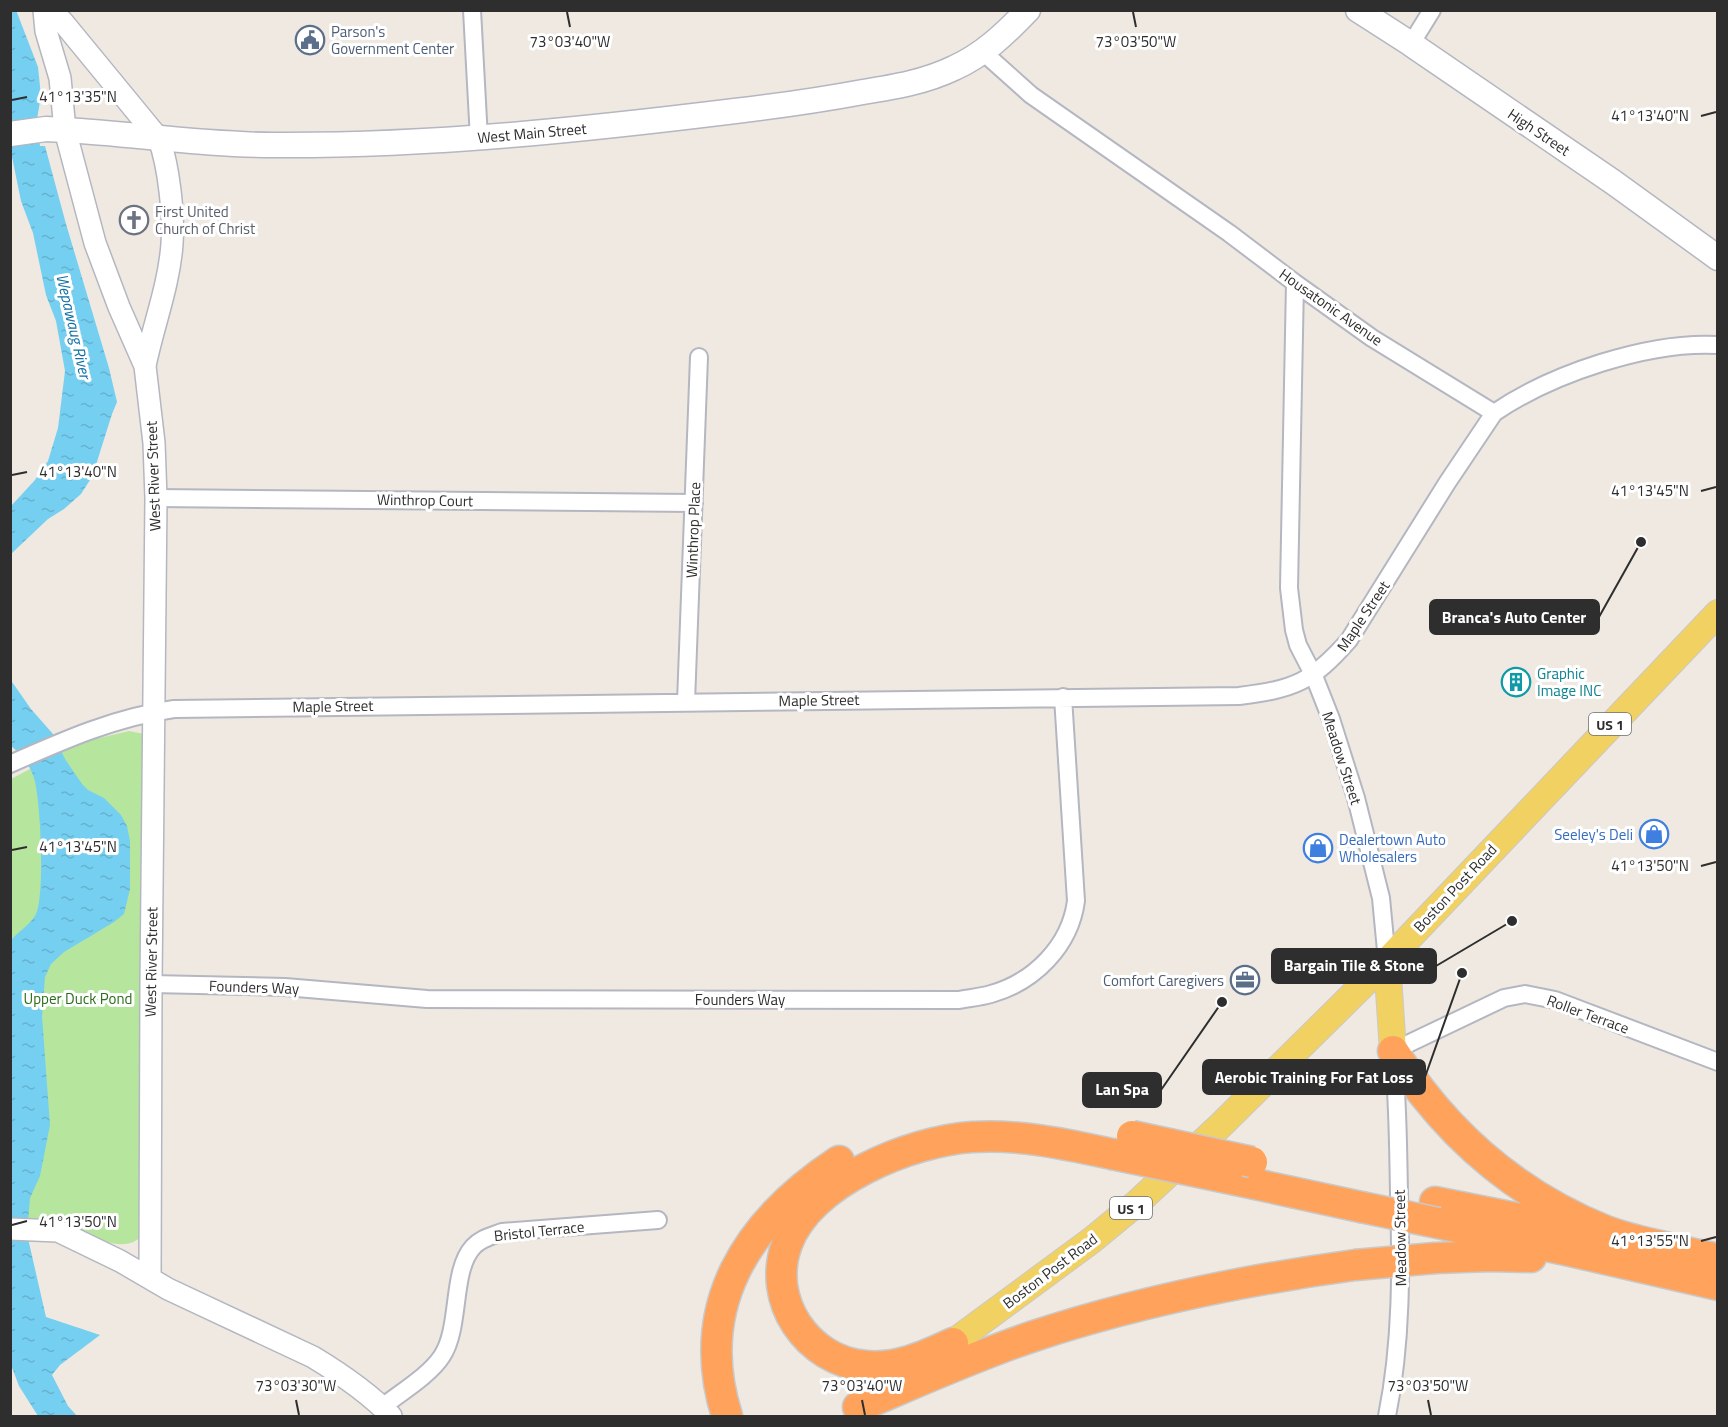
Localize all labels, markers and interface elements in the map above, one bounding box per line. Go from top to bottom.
place label: Parson's Government Center [331,20,454,60]
public building icon: Parson's Government Center [294,24,326,56]
text: 73°03'40"W [530,30,610,53]
text: 73°03'50"W [1096,30,1176,53]
text: 41°13'35"N [39,85,117,108]
street label: High Street [1503,103,1576,162]
text: 41°13'40"N [1611,104,1689,127]
street label: West Main Street [476,117,588,149]
place label: First United Church of Christ [155,200,256,240]
church icon: First United Church of Christ [118,204,150,236]
street label: Housatonic Avenue [1275,263,1387,351]
water label: Wepawaug River [50,271,98,383]
street label: West River Street [140,420,166,532]
text: 41°13'40"N [39,460,117,483]
text: 41°13'45"N [1611,479,1689,502]
street label: Winthrop Place [680,482,706,578]
street label: Winthrop Court [377,488,474,512]
street label: Maple Street [1331,575,1396,656]
callout: Branca's Auto Center [1430,600,1599,634]
text: Branca's Auto Center [1442,605,1586,629]
place label: Graphic Image INC [1537,662,1601,702]
building icon: Graphic Image INC [1500,666,1532,698]
street label: Maple Street [778,688,860,712]
street label: Maple Street [292,694,374,718]
street label: Meadow Street [1316,708,1368,808]
road number: US 1 [1589,713,1631,735]
shop icon: Seeley's Deli [1638,818,1670,850]
place label: Seeley's Deli [1554,823,1633,846]
place label: Dealertown Auto Wholesalers [1339,828,1446,868]
shop icon: Dealertown Auto Wholesalers [1302,832,1334,864]
text: 41°13'45"N [39,835,117,858]
street label: Boston Post Road [1408,839,1502,937]
text: 41°13'50"N [1611,854,1689,877]
street label: West River Street [139,906,163,1017]
callout: Bargain Tile & Stone [1272,949,1436,983]
text: Bargain Tile & Stone [1284,953,1424,977]
office icon: Comfort Caregivers [1229,964,1261,996]
place label: Comfort Caregivers [1103,969,1224,992]
street label: Founders Way [208,974,300,1000]
park label: Upper Duck Pond [24,987,132,1010]
street label: Founders Way [695,988,785,1011]
street label: Roller Terrace [1544,988,1632,1040]
callout: Aerobic Training For Fat Loss [1203,1060,1425,1094]
text: Aerobic Training For Fat Loss [1215,1065,1413,1089]
callout: Lan Spa [1083,1073,1161,1107]
text: Lan Spa [1095,1077,1149,1101]
street label: Meadow Street [1388,1189,1412,1287]
road number: US 1 [1110,1197,1152,1219]
text: 41°13'50"N [39,1210,117,1233]
street label: Bristol Terrace [493,1215,585,1247]
street label: Boston Post Road [998,1228,1102,1314]
text: 41°13'55"N [1611,1229,1689,1252]
text: 73°03'30"W [256,1374,336,1397]
text: 73°03'40"W [822,1374,902,1397]
text: 73°03'50"W [1388,1374,1468,1397]

